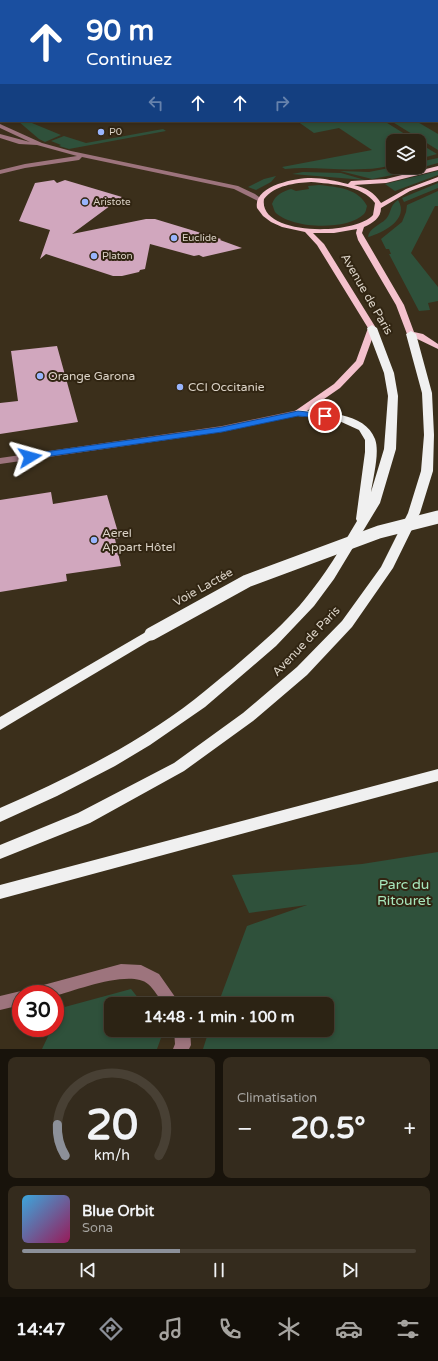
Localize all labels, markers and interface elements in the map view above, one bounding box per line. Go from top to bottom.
text: 90 m [86,14,154,48]
icon: ahead [20,16,72,68]
text: Continuez [86,48,172,70]
icon: left [145,92,167,114]
icon: ahead [187,92,209,114]
icon: ahead [229,92,251,114]
icon: right [271,92,293,114]
place label: P0 [109,126,122,138]
marker: P0 [96,127,106,137]
map controls [386,134,426,174]
button: layers [386,134,426,174]
place label: Aristote [93,196,131,208]
marker: Aristote [80,197,90,207]
place label: Euclide [182,232,217,244]
marker: Euclide [169,233,179,243]
place label: Platon [102,250,133,262]
marker: Platon [89,251,99,261]
street label: Avenue de Paris [338,251,396,337]
place label: Orange Garona [48,369,135,383]
marker: Orange Garona [35,371,45,381]
place label: CCI Occitanie [188,380,265,394]
marker: CCI Occitanie [175,382,185,392]
pin [308,399,342,433]
icon: arrive [314,405,336,427]
position arrow [9,436,51,478]
place label: Aerel Appart Hôtel [102,526,176,554]
marker: Aerel Appart Hôtel [89,535,99,545]
street label: Voie Lactée [171,565,235,609]
street label: Avenue de Paris [269,603,343,679]
park label: Parc du Ritouret [377,876,432,909]
speed limit sign: 30 [12,985,64,1037]
text: 14:48 · 1 min · 100 m [144,1008,294,1026]
text: Climatisation [237,1090,317,1106]
text: 20 [85,1100,138,1150]
text: 20.5° [291,1110,366,1147]
text: − [237,1116,253,1142]
text: + [404,1116,416,1142]
text: km/h [94,1146,129,1163]
text: Blue Orbit [82,1202,154,1220]
text: Sona [82,1220,113,1236]
icon: previous [77,1259,99,1281]
icon: pause [208,1259,230,1281]
icon: next [339,1259,361,1281]
icon: directions [97,1315,125,1343]
icon: music [157,1315,185,1343]
icon: phone [216,1315,244,1343]
icon: climate [275,1315,303,1343]
icon: car [335,1315,363,1343]
icon: filters [394,1315,422,1343]
text: 14:47 [16,1318,66,1340]

